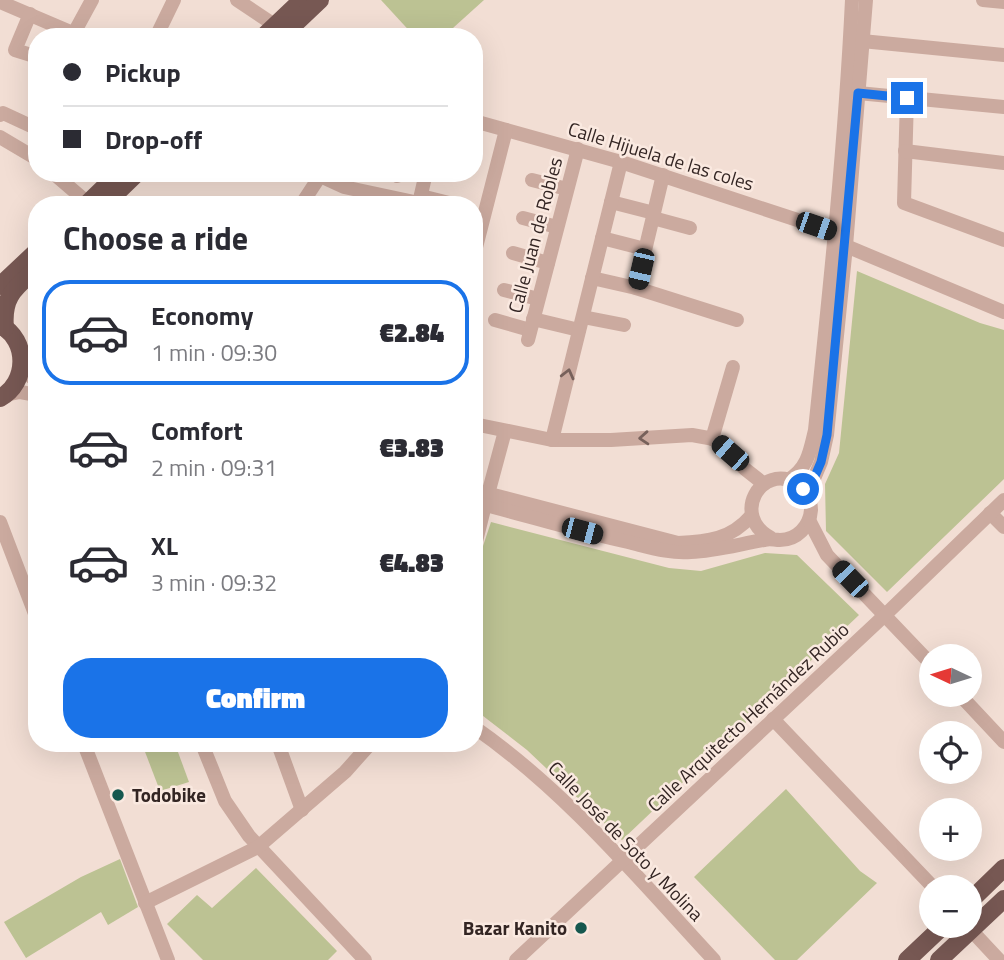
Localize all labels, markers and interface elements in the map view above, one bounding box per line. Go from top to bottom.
text: Pickup [105,53,181,92]
route end [891,82,923,114]
street label: Calle Hijuela de las coles [565,113,758,198]
text: Drop-off [105,120,202,159]
street label: Calle Juan de Robles [500,154,569,316]
car [793,209,840,243]
text: Choose a ride [63,214,248,262]
car [627,246,656,292]
text: Economy [151,296,253,335]
icon: car [67,301,130,364]
text: €2.84 [379,313,444,352]
text: 1 min · 09:30 [151,335,277,370]
one-way arrow [560,368,574,380]
text: Comfort [151,411,243,450]
icon: car [67,416,130,479]
text: €3.83 [379,428,444,467]
one-way arrow [638,430,649,445]
car [708,431,753,475]
text: 2 min · 09:31 [151,450,277,485]
route start [787,473,819,505]
car [559,515,606,547]
text: XL [151,526,178,565]
icon: car [67,531,130,594]
text: €4.83 [379,543,444,582]
car [828,557,873,601]
text: 3 min · 09:32 [151,565,277,600]
street label: Calle Arquitecto Hernández Rubio [640,615,855,818]
north arrow [919,644,982,707]
map controls [919,644,982,938]
button: Confirm [63,658,448,738]
button: locate [919,721,982,784]
street label: Calle José de Soto y Molina [542,754,711,928]
place label: Todobike [132,780,206,809]
marker: Todobike [110,787,126,803]
button: + [919,798,982,861]
button: − [919,875,982,938]
place label: Bazar Kanito [463,913,567,942]
marker: Bazar Kanito [573,920,589,936]

